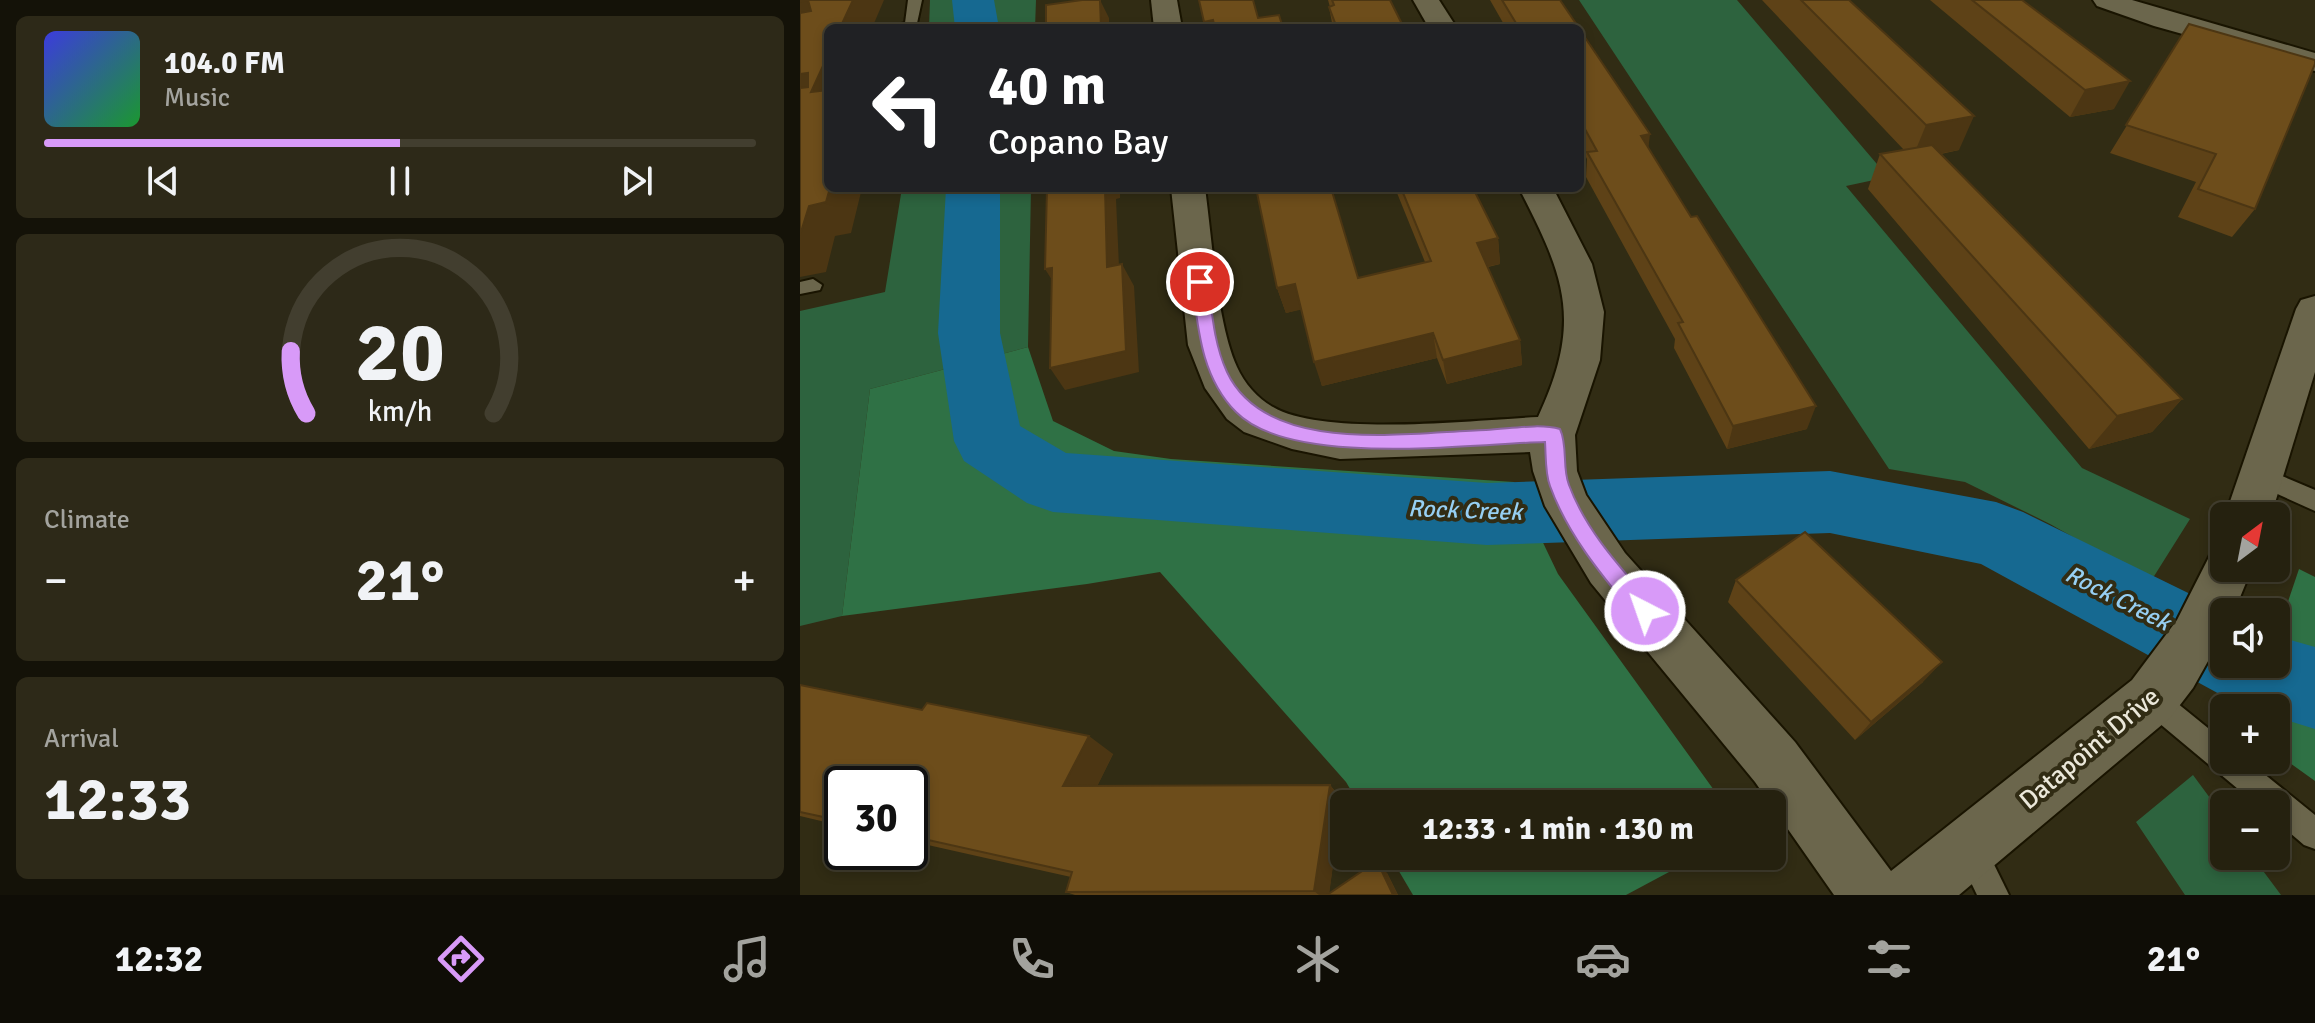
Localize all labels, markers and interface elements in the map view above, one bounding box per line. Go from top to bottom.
text: 104.0 FM [164,45,285,82]
text: 40 m [988,51,1106,120]
icon: left [856,56,960,160]
text: Music [164,82,230,114]
text: Copano Bay [988,120,1168,165]
icon: previous [141,159,185,203]
icon: pause [378,159,422,203]
icon: next [615,159,659,203]
pin [1166,248,1234,316]
icon: arrive [1178,260,1222,304]
text: 20 [355,302,445,404]
text: km/h [368,395,432,430]
water label: Rock Creek [1407,493,1525,527]
north arrow [2210,502,2290,582]
map controls [2210,502,2290,870]
text: Climate [44,504,130,536]
text: 21° [356,544,444,618]
text: − [44,554,68,608]
text: + [732,554,756,608]
water label: Rock Creek [2060,559,2177,638]
position arrow [1603,569,1687,653]
button: sound [2210,598,2290,678]
street label: Datapoint Drive [2013,681,2166,817]
button: + [2210,694,2290,774]
text: Arrival [44,723,119,755]
text: 12:33 [44,763,191,837]
speed limit sign: 30 [824,766,928,870]
button: − [2210,790,2290,870]
text: 12:33 · 1 min · 130 m [1422,811,1694,848]
icon: directions [433,931,489,987]
icon: music [719,931,775,987]
icon: phone [1004,931,1060,987]
icon: climate [1290,931,1346,987]
icon: car [1575,931,1631,987]
icon: filters [1861,931,1917,987]
text: 12:32 [115,937,203,982]
text: 21° [2147,937,2200,982]

